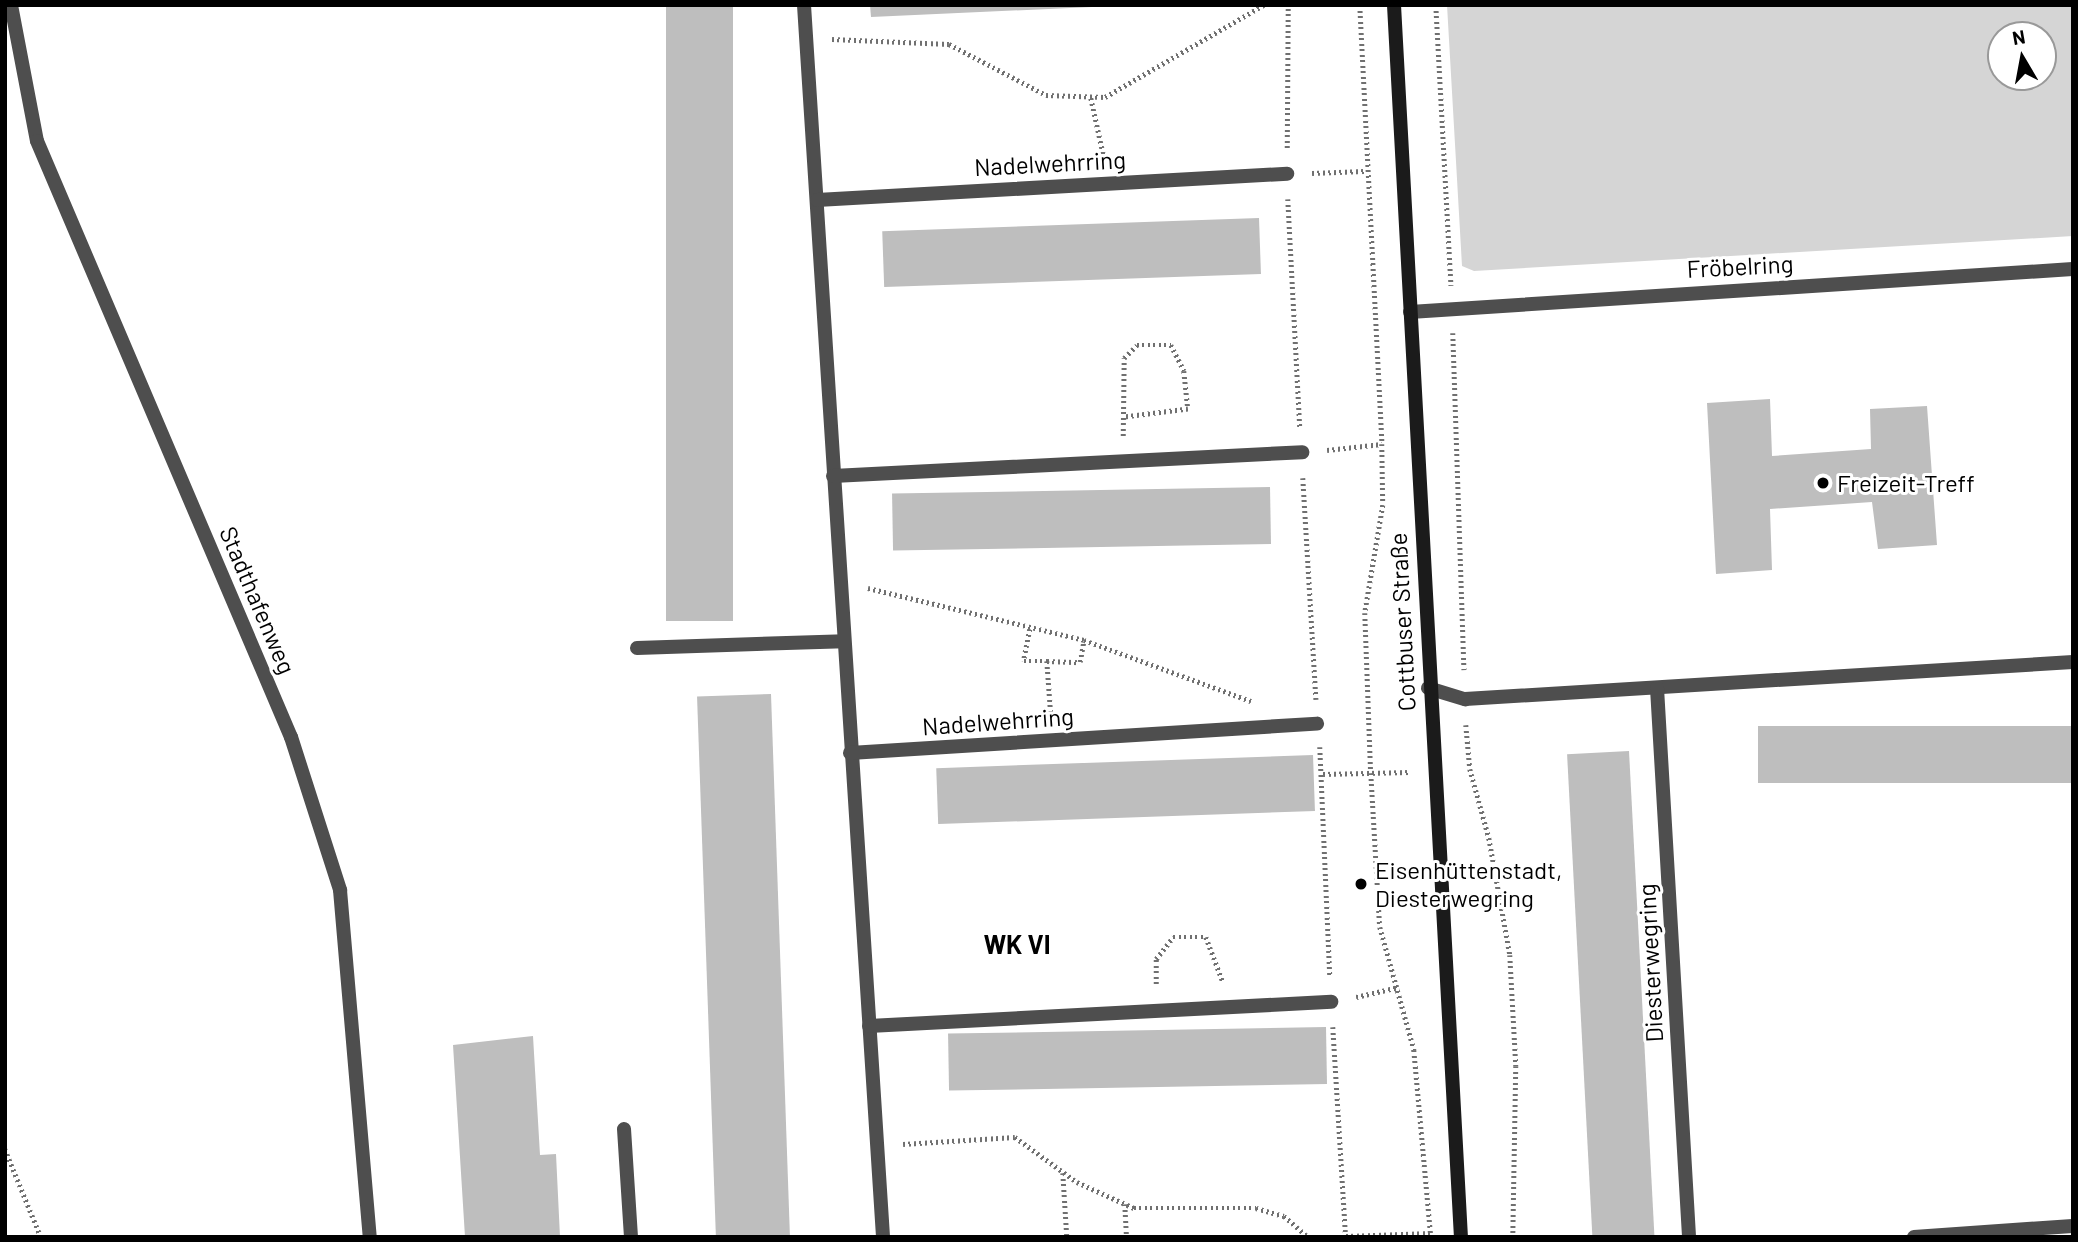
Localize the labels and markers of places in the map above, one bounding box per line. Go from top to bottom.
place label: Freizeit-Treff [1837,469,1975,497]
marker: Freizeit-Treff [1815,475,1831,491]
place label: Eisenhüttenstadt, Diesterwegring [1375,856,1562,912]
marker: Eisenhüttenstadt, Diesterwegring [1353,876,1369,892]

